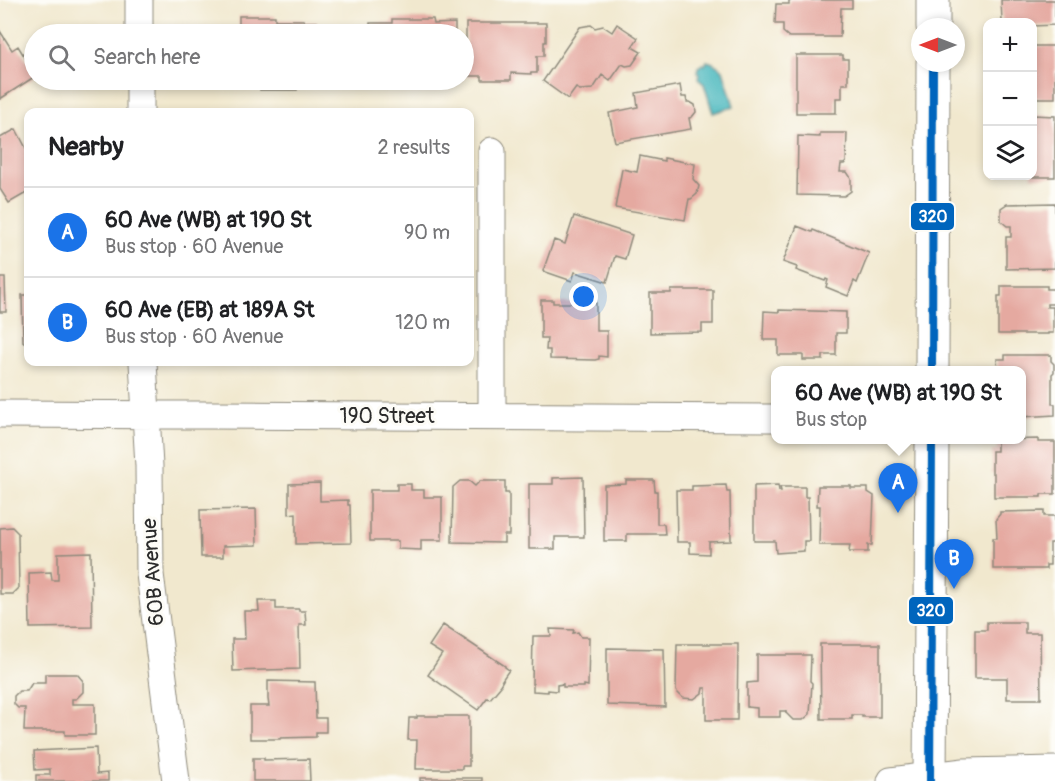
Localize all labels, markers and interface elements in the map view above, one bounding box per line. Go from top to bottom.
north arrow [911,18,965,72]
map controls [983,18,1037,180]
button: + [983,18,1037,72]
search box [24,24,474,90]
icon: search [45,41,78,74]
text: Search here [93,43,200,71]
button: − [983,72,1037,126]
button: layers [983,126,1037,180]
text: Nearby [48,131,124,163]
text: 2 results [378,135,450,160]
line badge: 320 [910,202,955,231]
text: 60 Ave (WB) at 190 St [105,206,311,234]
text: 320 [919,207,947,227]
text: A [61,220,74,245]
text: 90 m [404,220,450,245]
text: Bus stop · 60 Avenue [105,234,283,259]
your location [569,282,598,311]
text: 60 Ave (EB) at 189A St [105,296,314,324]
text: B [62,310,73,335]
text: 120 m [395,310,450,335]
text: Bus stop · 60 Avenue [105,324,283,349]
popup [771,366,1026,444]
text: 60 Ave (WB) at 190 St [795,379,1002,407]
street label: 190 Street [340,403,435,430]
text: Bus stop [795,407,867,432]
pin: A [878,464,918,513]
street label: 60B Avenue [136,517,170,627]
pin: B [934,540,974,589]
line badge: 320 [908,596,954,625]
text: 320 [917,601,945,621]

